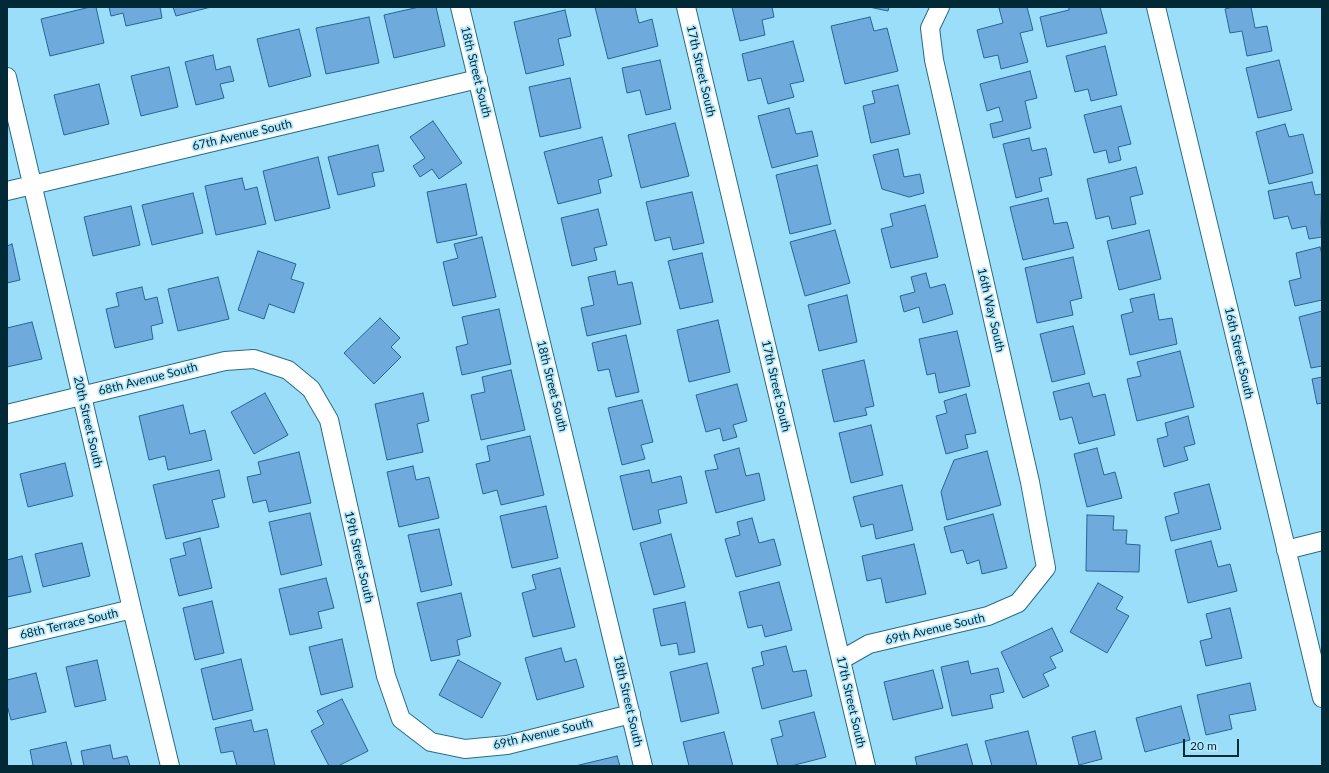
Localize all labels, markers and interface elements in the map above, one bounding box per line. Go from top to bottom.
street label: 17th Street South [683,24,719,118]
street label: 18th Street South [458,25,494,119]
street label: 67th Avenue South [191,117,293,153]
street label: 16th Way South [974,267,1008,353]
street label: 16th Street South [1221,306,1257,400]
street label: 18th Street South [534,339,570,433]
street label: 17th Street South [758,339,794,433]
street label: 68th Avenue South [97,360,199,398]
street label: 20th Street South [70,375,106,469]
street label: 19th Street South [341,510,377,604]
street label: 68th Terrace South [18,606,120,642]
street label: 69th Avenue South [884,611,986,647]
street label: 18th Street South [610,654,646,748]
street label: 17th Street South [833,655,869,749]
street label: 69th Avenue South [492,716,594,752]
scale bar [1185,731,1241,757]
text: 20 m [1190,738,1217,753]

